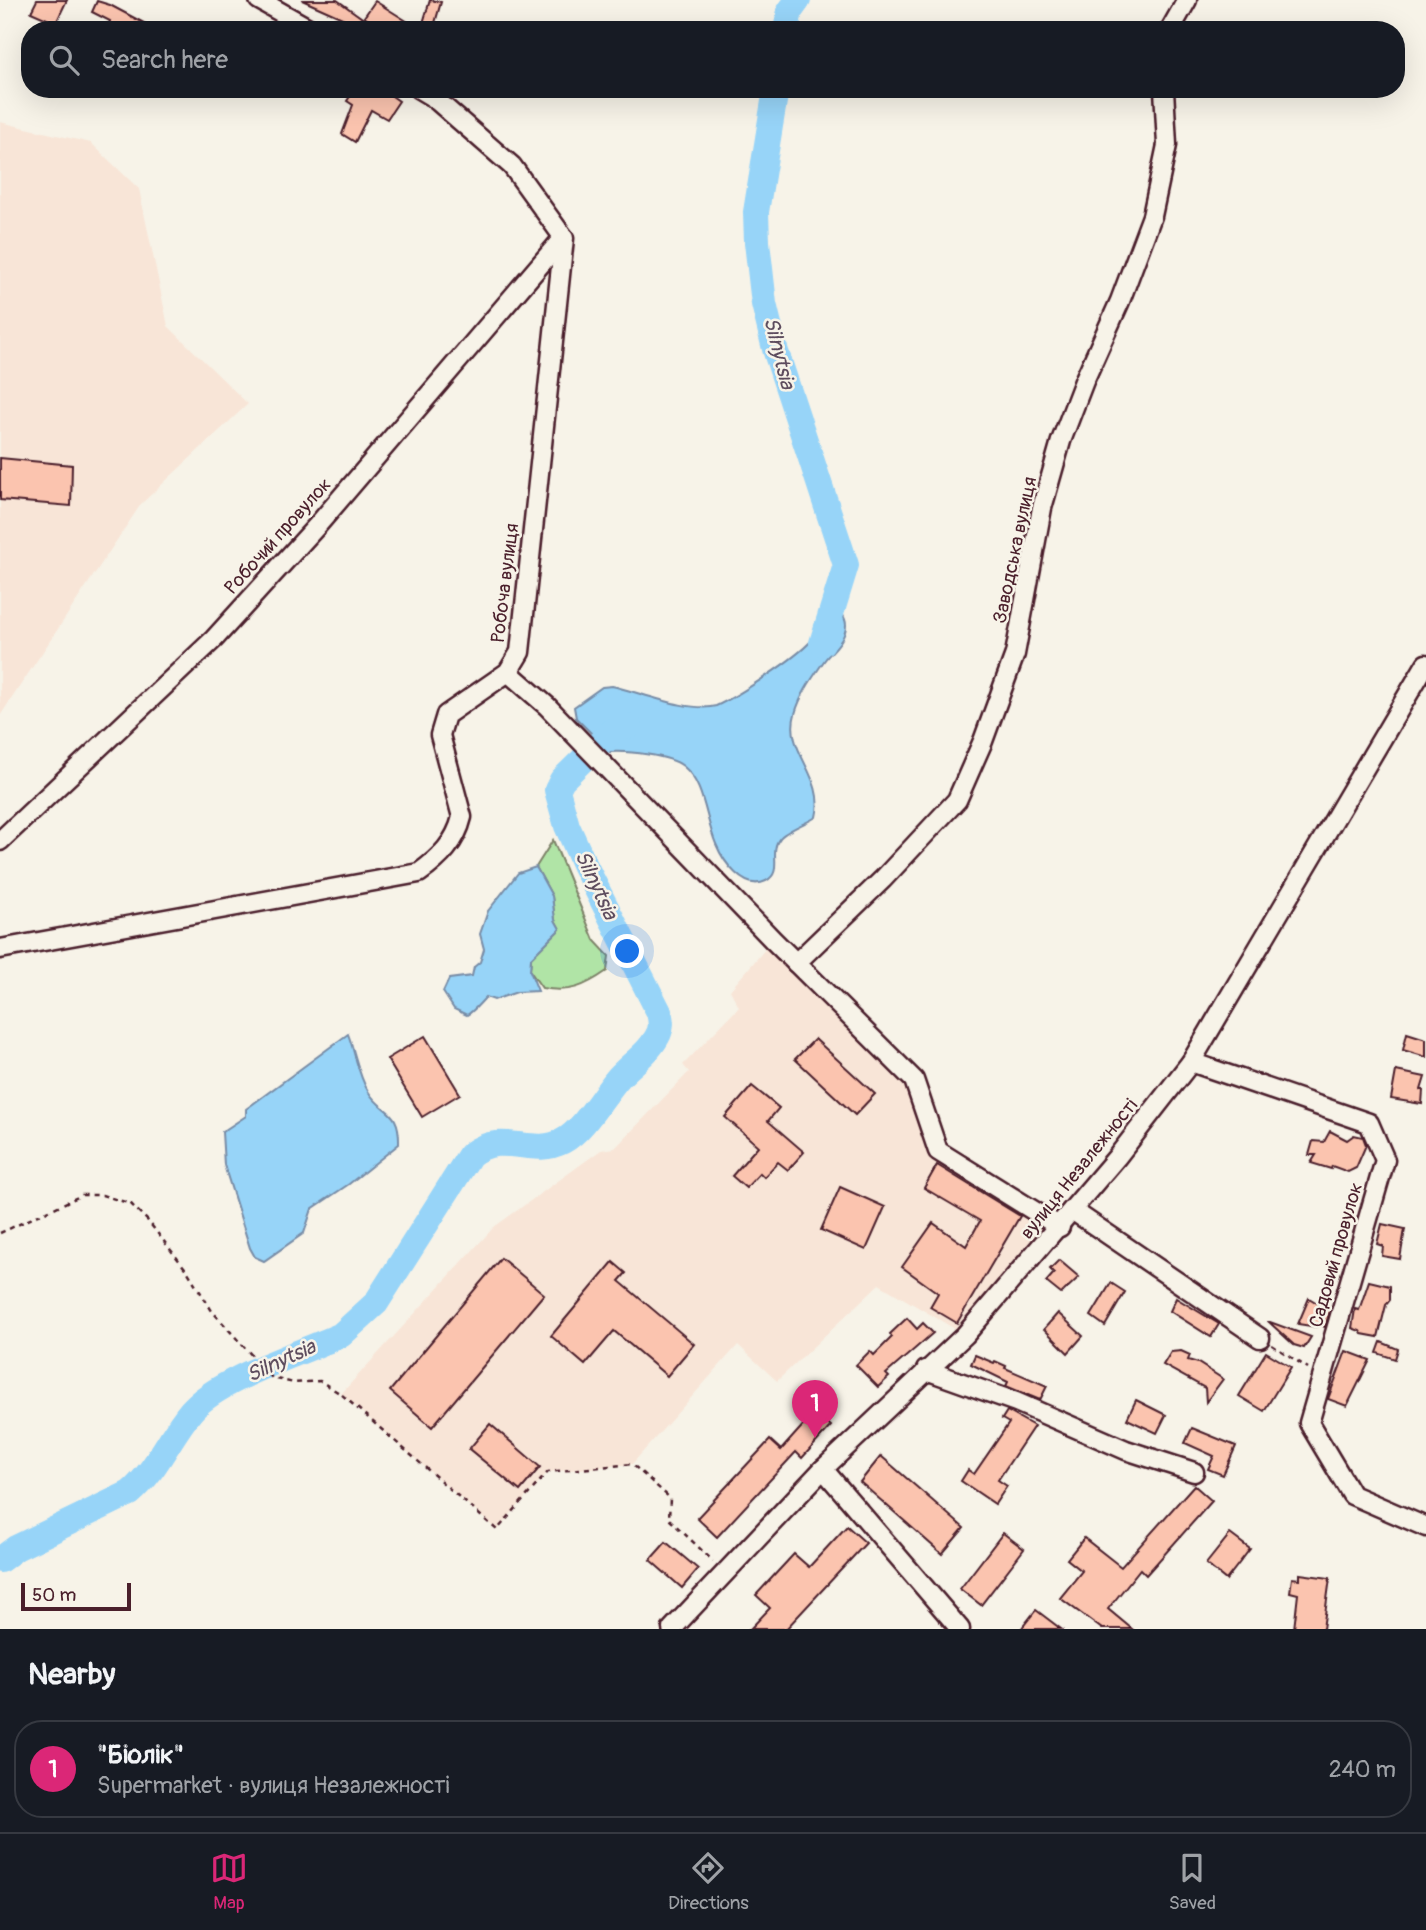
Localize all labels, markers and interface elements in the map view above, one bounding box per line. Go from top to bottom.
search box [21,21,1405,98]
icon: search [45,41,83,79]
text: Search here [101,44,228,76]
water label: Silnytsia [757,314,801,393]
street label: Робочий провулок [219,473,337,599]
street label: Заводська вулиця [988,475,1042,625]
street label: Робоча вулиця [486,522,524,644]
water label: Silnytsia [568,846,624,925]
your location [610,934,644,968]
street label: вулиця Незалежності [1015,1094,1143,1244]
street label: Садовий провулок [1304,1180,1368,1330]
water label: Silnytsia [242,1333,321,1389]
pin: 1 [792,1380,838,1438]
scale bar [21,1580,131,1612]
text: 50 m [32,1583,76,1607]
text: Nearby [28,1656,115,1693]
text: "Біолік" [97,1739,184,1771]
text: 1 [49,1755,58,1784]
text: 240 m [1329,1755,1396,1784]
text: Supermarket · вулиця Незалежності [97,1771,450,1800]
tab: Map [210,1849,248,1915]
tab: Directions [668,1849,749,1915]
tab: Saved [1169,1849,1216,1915]

